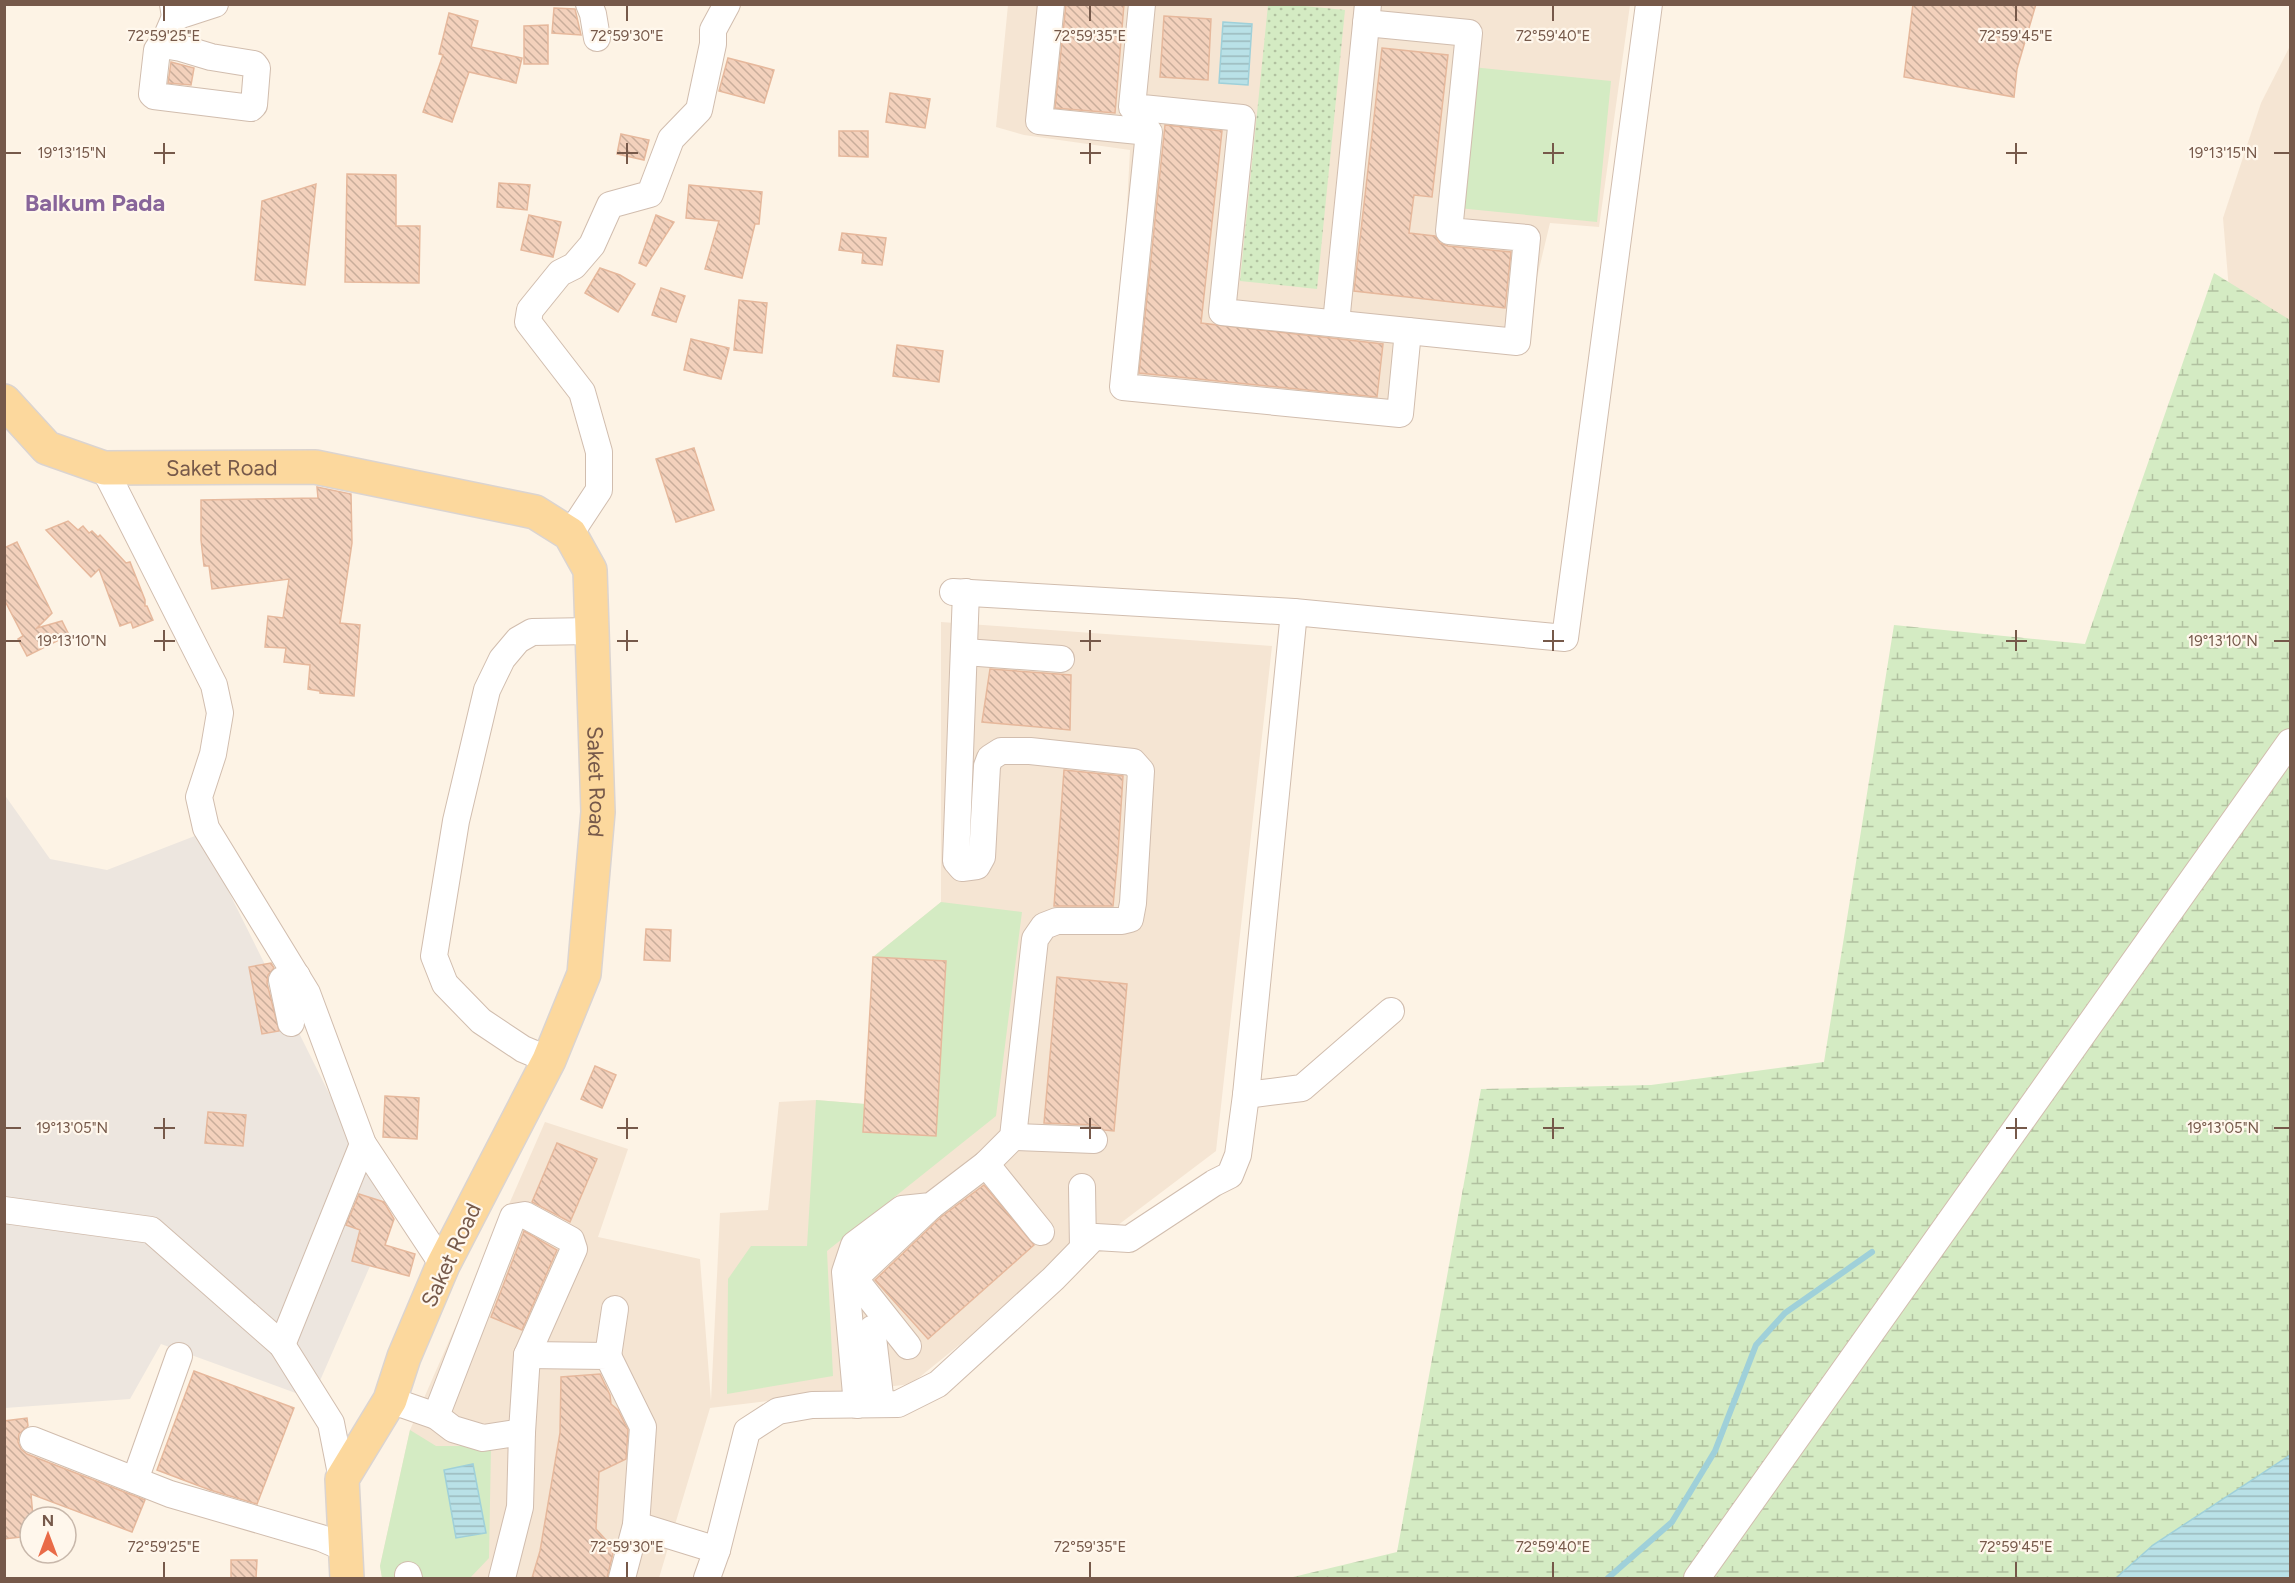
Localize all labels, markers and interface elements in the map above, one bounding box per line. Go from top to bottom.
text: 72°59'25"E [128,27,200,45]
text: 72°59'30"E [590,27,664,45]
text: 72°59'35"E [1054,27,1126,45]
text: 72°59'40"E [1516,27,1590,45]
text: 72°59'45"E [1979,27,2053,45]
text: 19°13'15"N [38,144,106,162]
text: 19°13'15"N [2189,144,2257,162]
district label: Balkum Pada [25,188,165,217]
street label: Saket Road [166,454,278,481]
text: 19°13'10"N [37,632,107,650]
text: 19°13'10"N [2188,632,2258,650]
street label: Saket Road [582,725,612,839]
text: 19°13'05"N [36,1119,108,1137]
text: 19°13'05"N [2187,1119,2259,1137]
street label: Saket Road [415,1199,487,1311]
north arrow [18,1505,78,1565]
text: N [42,1511,54,1530]
text: 72°59'25"E [128,1538,200,1556]
text: 72°59'30"E [590,1538,664,1556]
text: 72°59'35"E [1054,1538,1126,1556]
text: 72°59'40"E [1516,1538,1590,1556]
text: 72°59'45"E [1979,1538,2053,1556]

